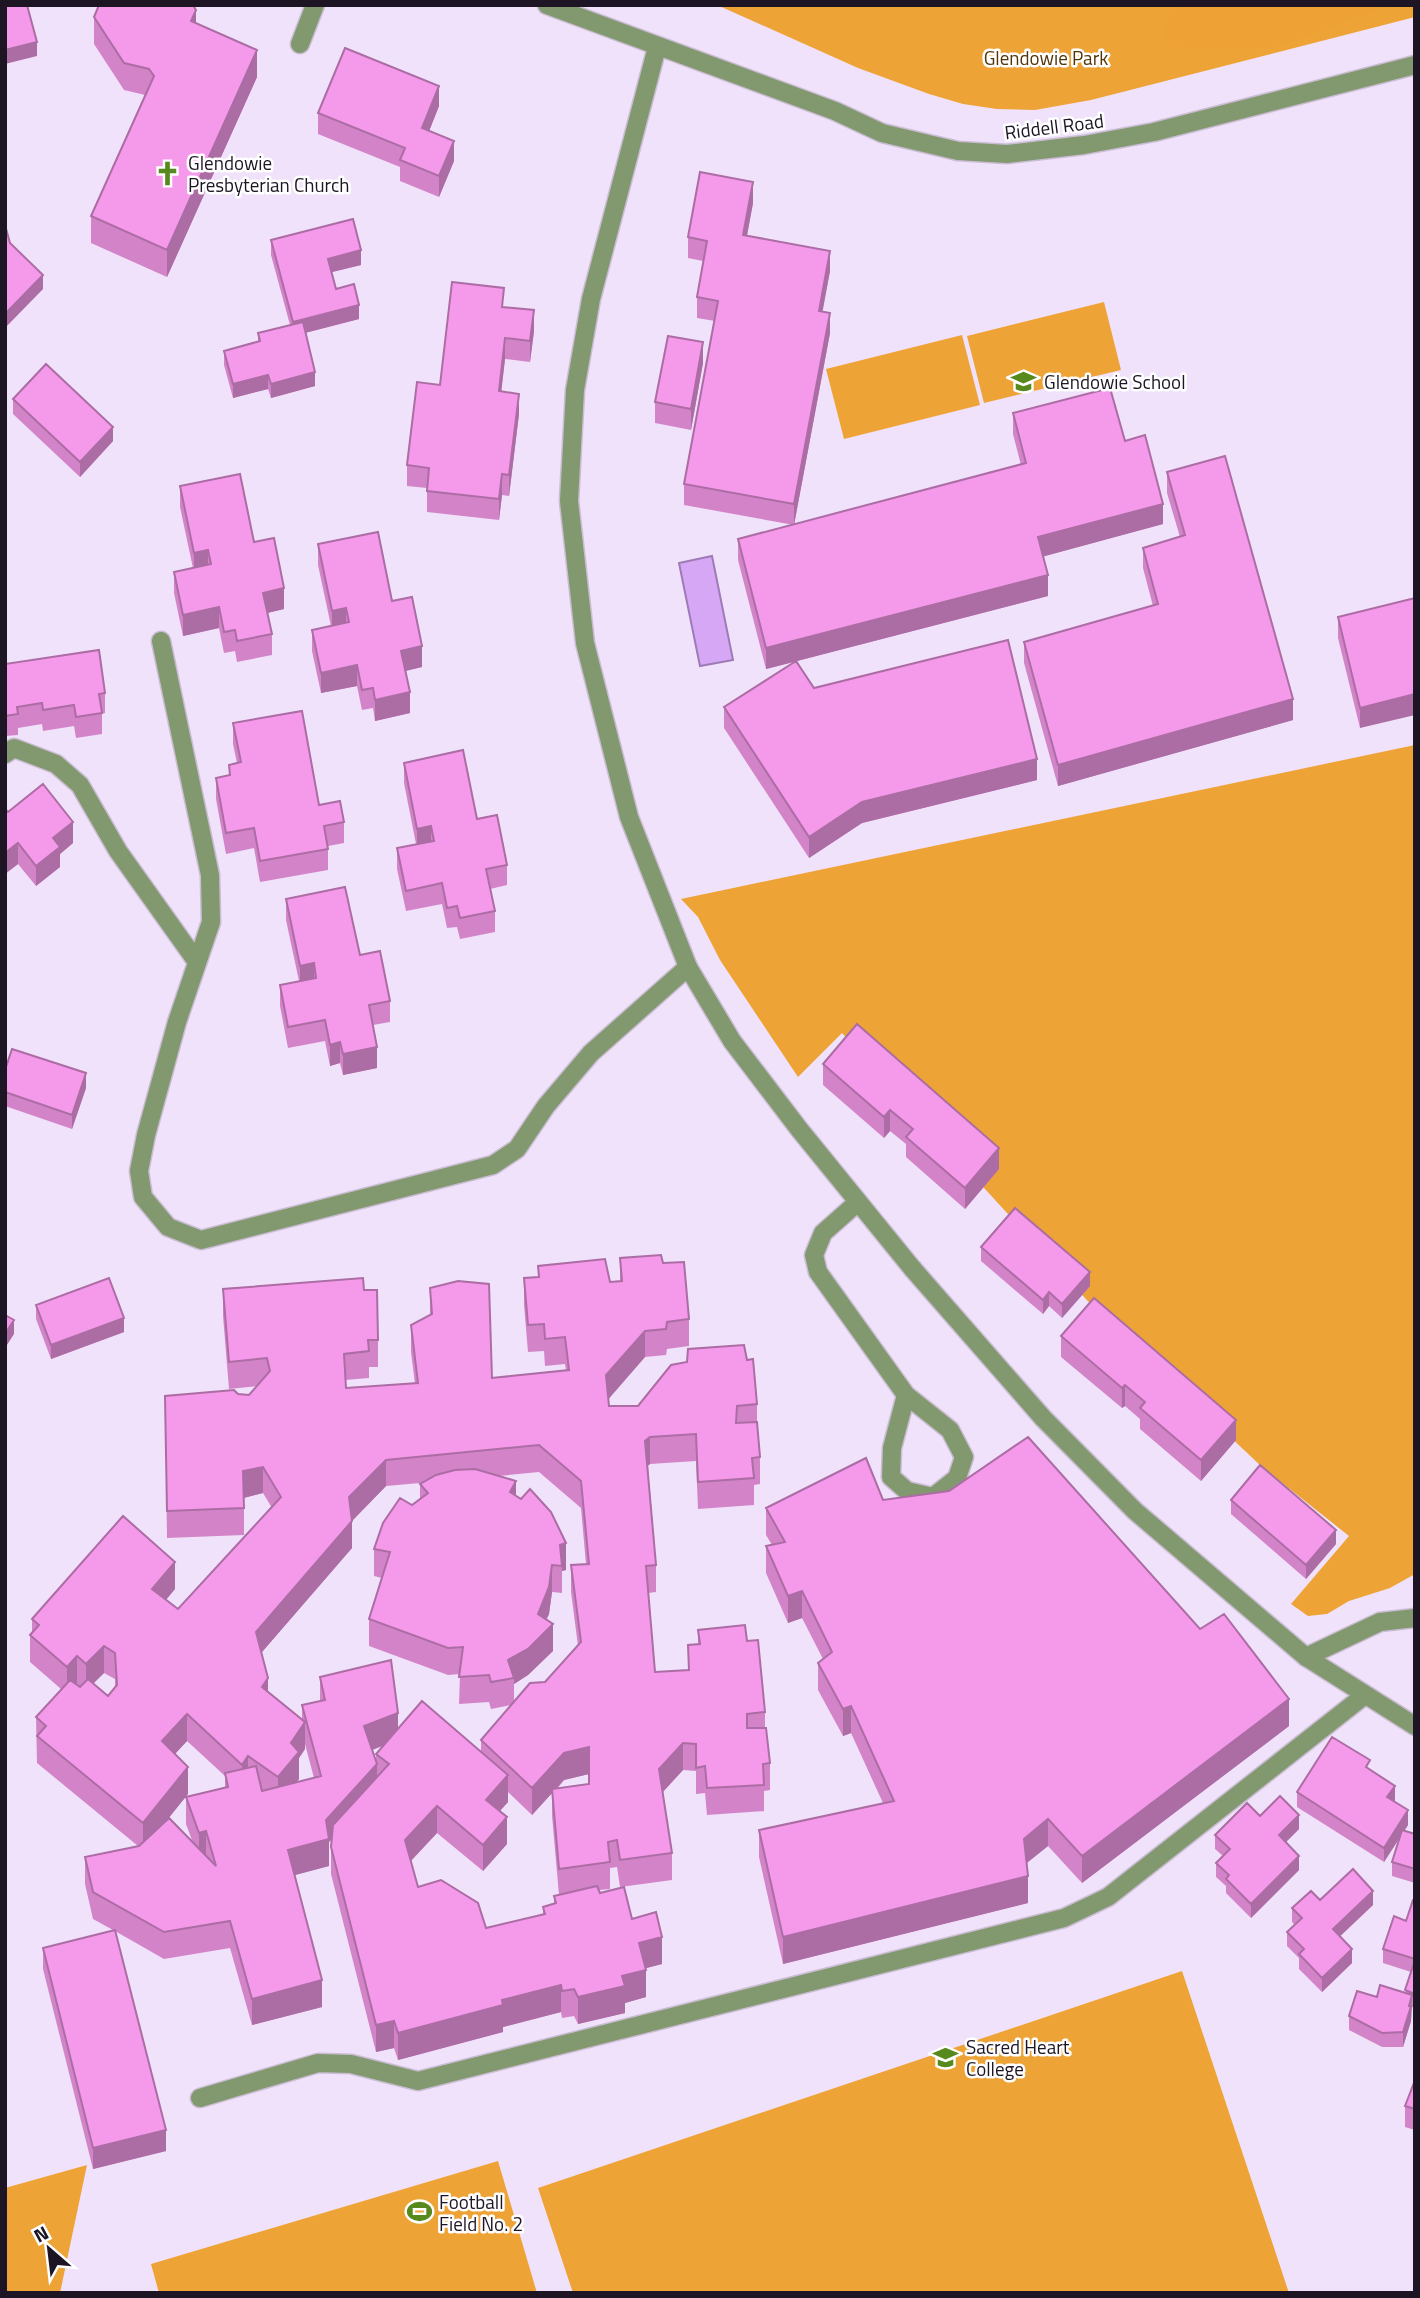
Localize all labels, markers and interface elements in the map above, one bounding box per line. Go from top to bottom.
park label: Glendowie Park [984,43,1108,72]
street label: Riddell Road [1003,106,1105,146]
place label: Glendowie Presbyterian Church [188,148,349,199]
church icon: Glendowie Presbyterian Church [154,159,182,187]
school or university icon: Glendowie School [1010,367,1038,395]
place label: Glendowie School [1044,367,1186,396]
place label: Sacred Heart College [966,2032,1070,2083]
school or university icon: Sacred Heart College [932,2043,960,2071]
place label: Football Field No. 2 [439,2187,523,2238]
sports icon: Football Field No. 2 [405,2198,433,2226]
north arrow [14,2214,84,2284]
text: N [28,2218,53,2249]

